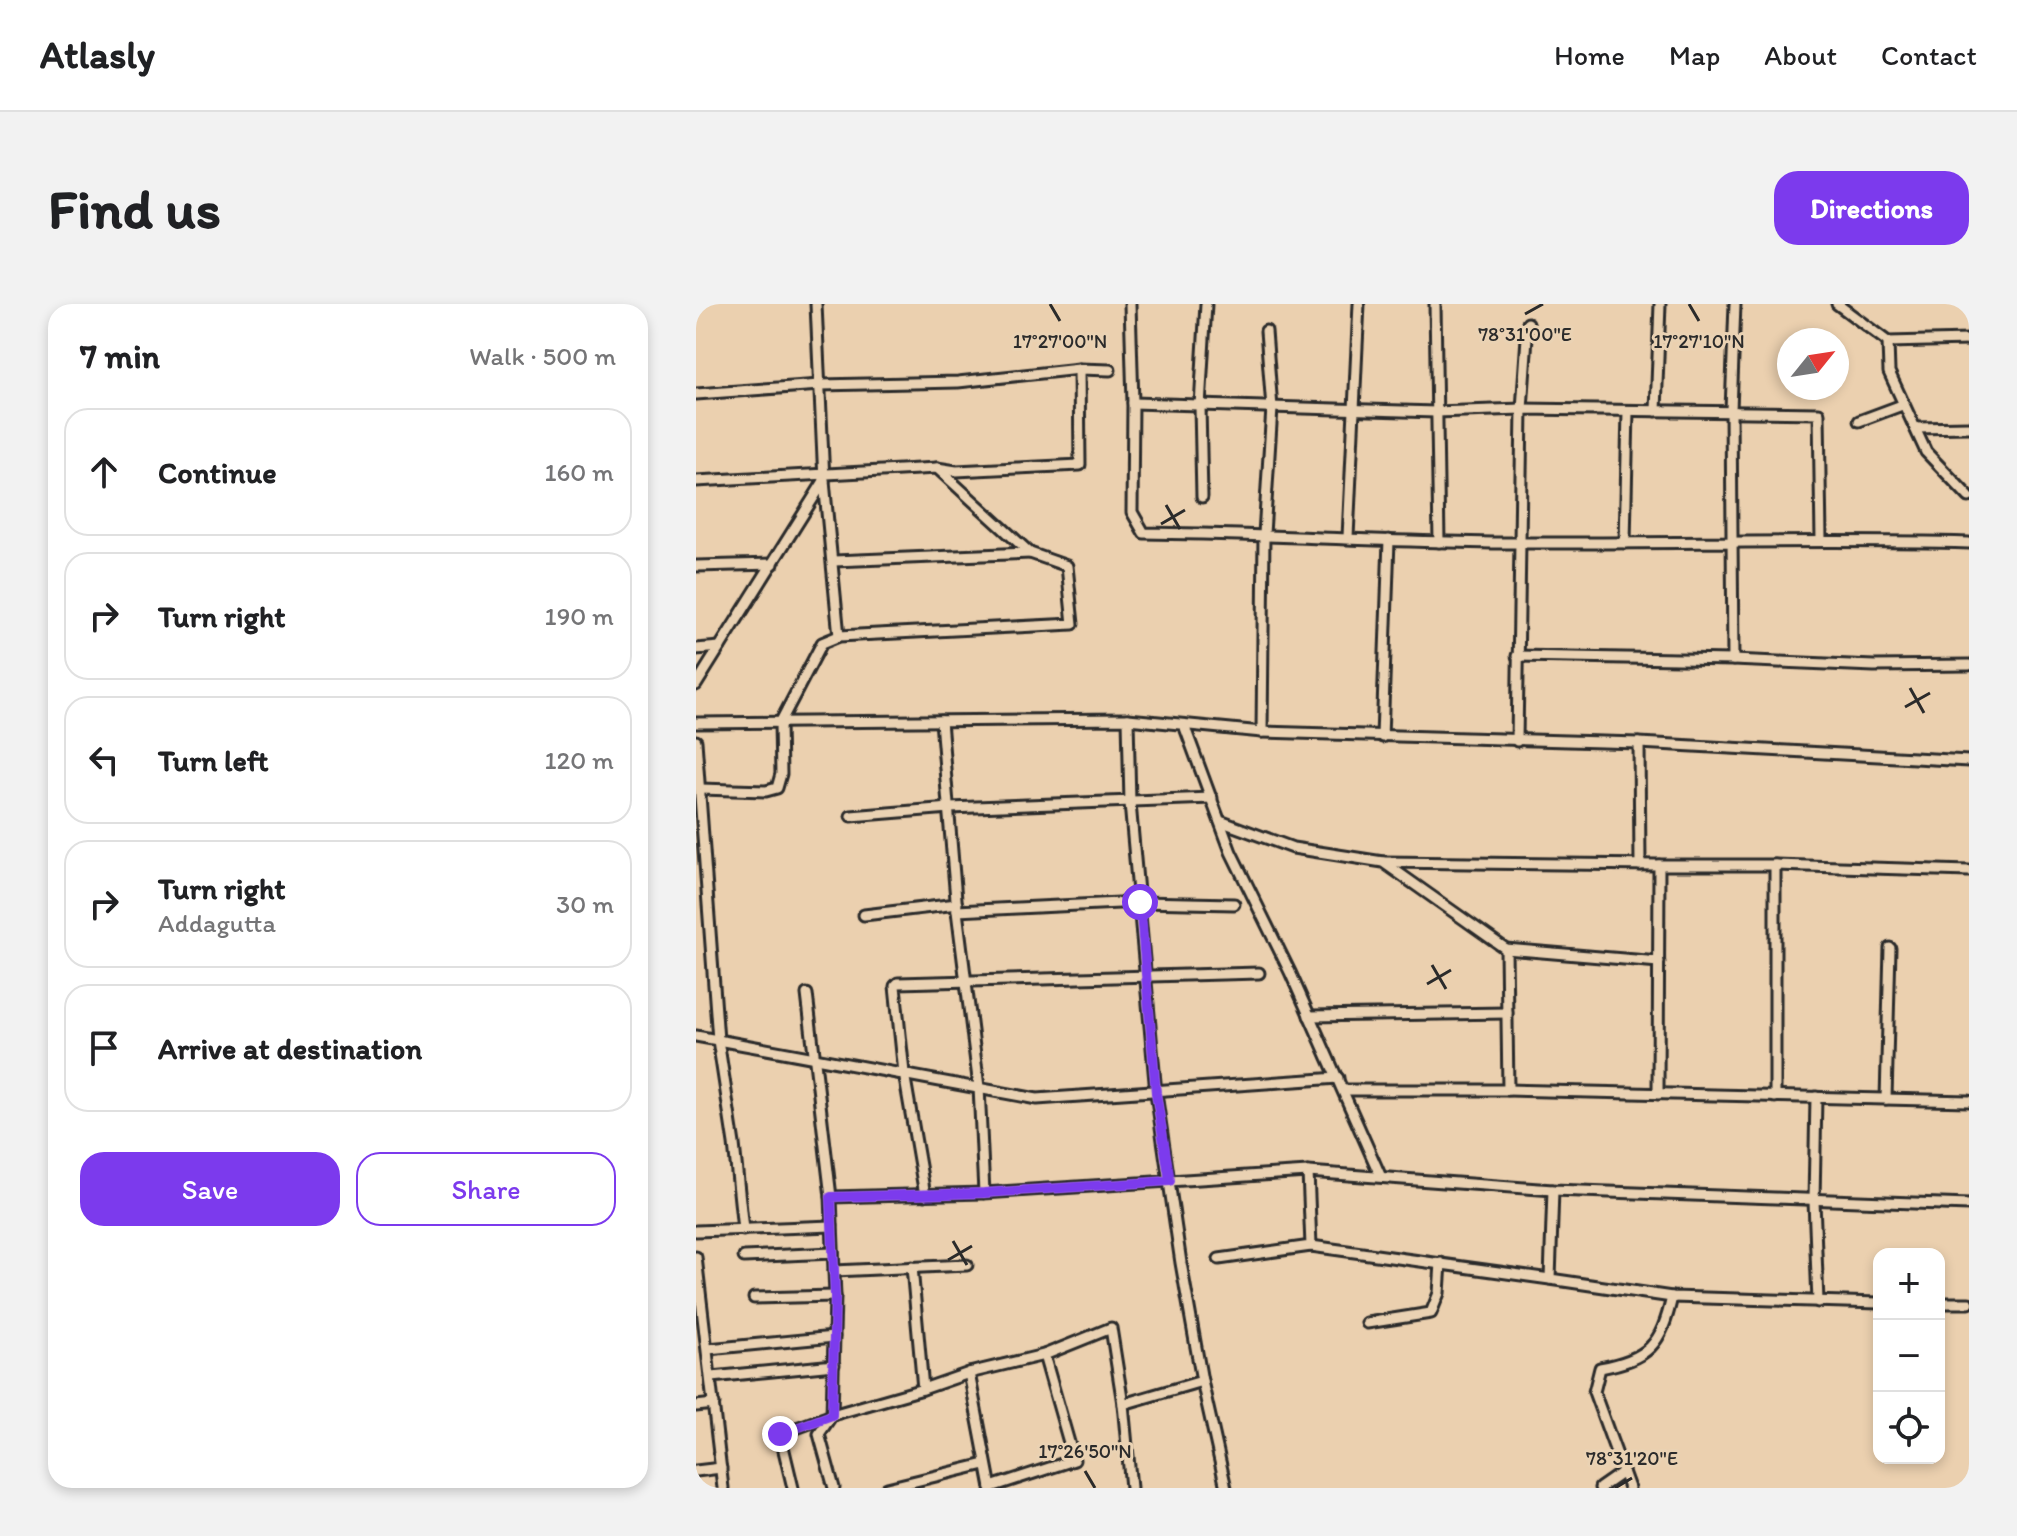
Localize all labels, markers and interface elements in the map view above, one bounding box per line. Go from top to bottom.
text: Atlasly [40,32,155,78]
text: Home [1554,38,1625,72]
text: Map [1669,38,1720,72]
text: About [1764,38,1837,72]
text: Contact [1881,38,1977,72]
button: Directions [1774,171,1969,245]
text: Find us [48,175,221,242]
text: 78°31'00"E [1478,322,1572,346]
north arrow [1777,328,1849,400]
text: 17°27'00"N [1013,329,1107,353]
text: 17°27'10"N [1653,329,1745,353]
text: 7 min [80,336,160,377]
text: Walk · 500 m [469,340,616,372]
icon: ahead [82,450,126,494]
text: Continue [158,454,277,491]
text: 160 m [544,456,614,488]
icon: right [82,594,126,638]
text: Turn right [158,598,286,635]
text: 190 m [545,600,614,632]
icon: left [82,738,126,782]
text: Turn left [158,742,269,779]
text: 120 m [545,744,614,776]
text: Turn right [158,870,286,907]
icon: right [82,882,126,926]
route start [1122,884,1158,920]
text: 30 m [556,888,614,920]
text: Addagutta [158,907,276,939]
icon: arrive [82,1026,126,1070]
text: Arrive at destination [158,1030,422,1067]
button: Save [80,1152,340,1226]
button: Share [356,1152,616,1226]
map controls [1873,1248,1945,1464]
button: + [1873,1248,1945,1320]
button: − [1873,1320,1945,1392]
button: locate [1873,1392,1945,1464]
route end [762,1416,798,1452]
text: 17°26'50"N [1038,1439,1132,1463]
text: 78°31'20"E [1586,1446,1678,1470]

